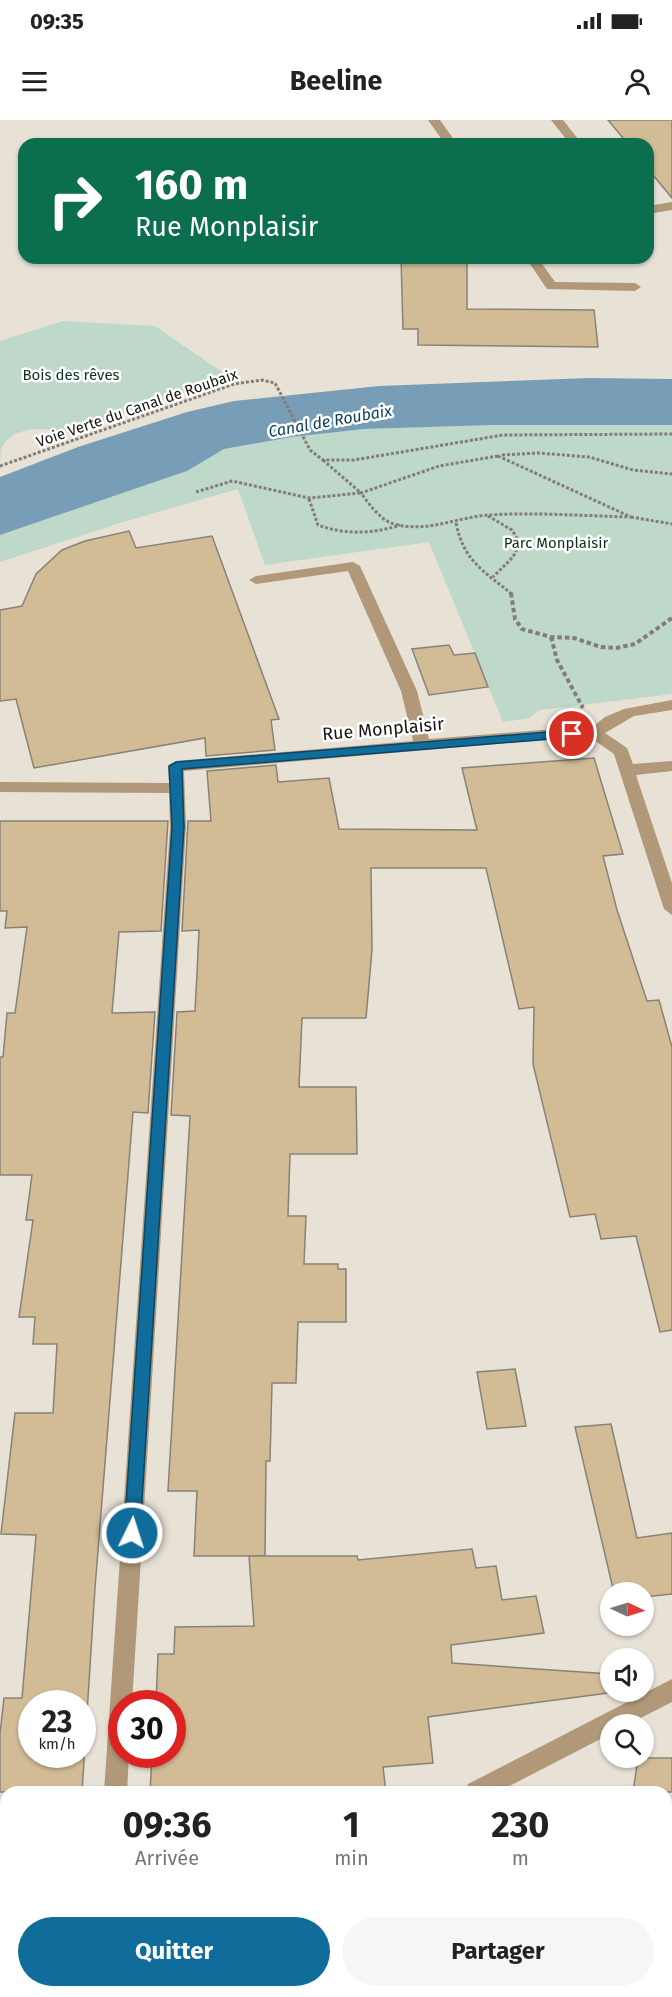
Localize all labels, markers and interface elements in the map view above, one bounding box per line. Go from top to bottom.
text: 09:35 [30,8,84,35]
icon: menu [18,65,51,98]
text: Beeline [290,65,382,97]
icon: person [621,65,654,98]
text: 160 m [135,160,248,210]
icon: right [36,162,114,240]
text: Rue Monplaisir [135,211,318,243]
street label: Voie Verte du Canal de Roubaix [34,365,241,451]
park label: Bois des rêves [22,366,120,384]
water label: Canal de Roubaix [267,401,393,441]
park label: Parc Monplaisir [504,534,608,552]
pin [546,708,597,759]
street label: Rue Monplaisir [321,713,445,745]
icon: arrive [555,717,588,750]
position arrow [100,1501,164,1565]
north arrow [600,1582,654,1636]
map controls [600,1582,654,1768]
button: sound [600,1648,654,1702]
speed limit sign: 30 [108,1690,186,1768]
text: 23 [42,1704,72,1740]
button: search [600,1714,654,1768]
text: km/h [38,1735,76,1753]
text: 09:36 [123,1803,212,1847]
text: 1 [343,1803,360,1847]
text: 230 [491,1803,549,1847]
text: Arrivée [135,1846,199,1870]
text: min [334,1846,369,1870]
text: m [512,1846,529,1870]
button: Quitter [18,1917,330,1986]
button: Partager [342,1917,654,1986]

